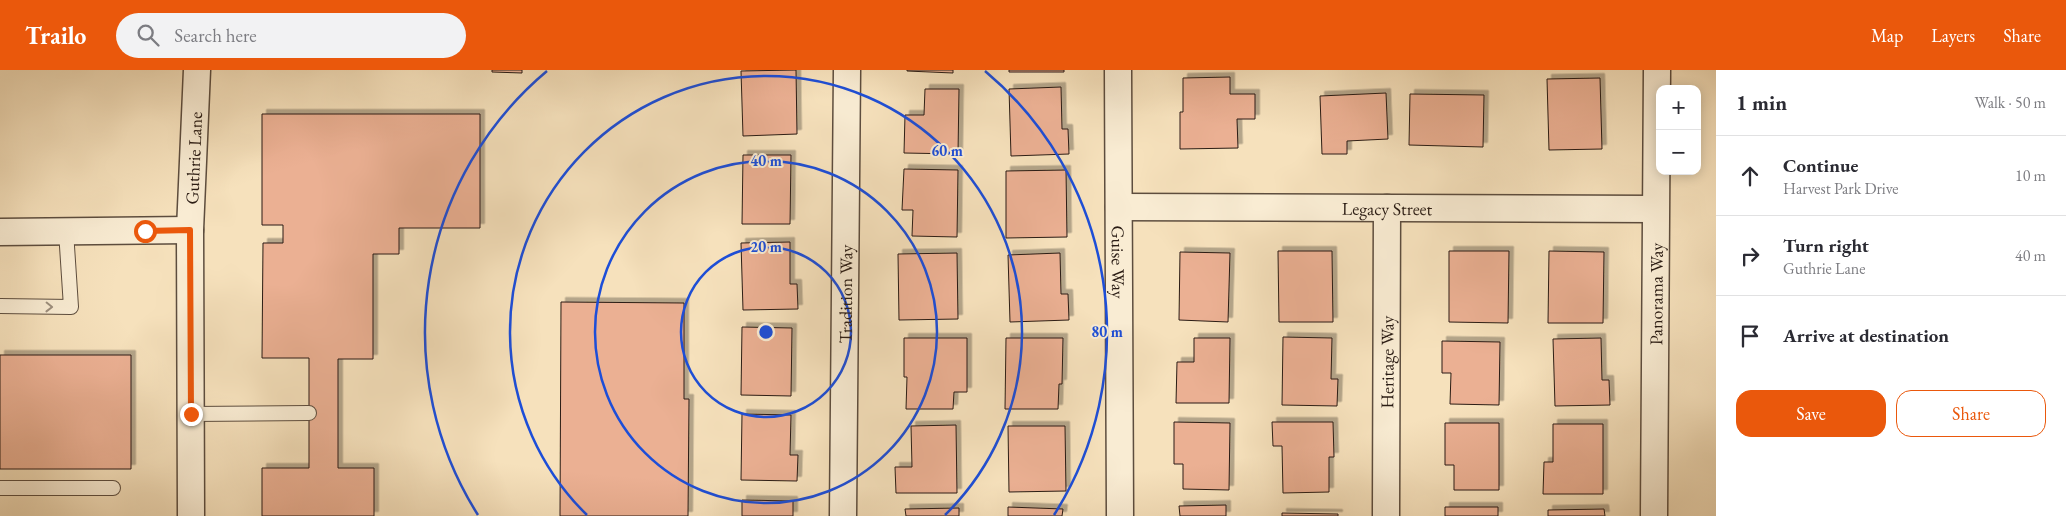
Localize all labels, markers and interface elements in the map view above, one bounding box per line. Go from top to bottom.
search box [116,13,466,58]
text: Trailo [25,20,86,51]
icon: search [134,21,162,49]
text: Search here [174,23,257,48]
text: Map [1871,24,1903,47]
text: Layers [1931,24,1975,47]
text: Share [2003,24,2041,47]
map controls [1656,85,1701,175]
button: + [1656,85,1701,130]
text: 1 min [1736,89,1787,116]
text: Walk · 50 m [1975,92,2046,113]
street label: Guthrie Lane [180,111,207,205]
button: − [1656,130,1701,175]
text: 60 m [931,141,963,160]
text: 40 m [750,151,782,170]
text: Continue [1783,153,1858,178]
icon: ahead [1736,162,1764,190]
text: 10 m [2015,165,2046,186]
text: Harvest Park Drive [1783,178,1899,199]
street label: Legacy Street [1342,196,1433,220]
route start [134,220,157,243]
street label: Guise Way [1107,225,1131,299]
text: Turn right [1783,233,1869,258]
text: 20 m [750,237,782,256]
icon: right [1736,242,1764,270]
street label: Panorama Way [1644,243,1667,345]
street label: Tradition Way [833,244,857,343]
text: 40 m [2015,245,2046,266]
text: Guthrie Lane [1783,258,1865,279]
one-way arrow [45,302,53,312]
street label: Heritage Way [1375,315,1398,409]
text: 80 m [1091,322,1123,341]
icon: arrive [1736,322,1764,350]
centre of rings [757,323,775,341]
text: Arrive at destination [1783,323,1949,348]
button: Save [1736,390,1886,437]
button: Share [1896,390,2046,437]
route end [180,403,203,426]

